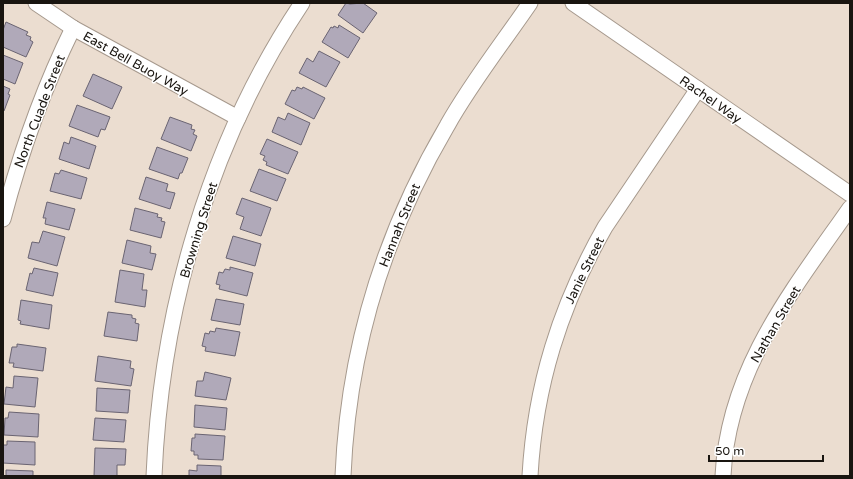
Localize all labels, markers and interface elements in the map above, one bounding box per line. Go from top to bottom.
street label: East Bell Buoy Way [80,28,191,99]
street label: North Cuade Street [11,53,69,170]
street label: Rachel Way [676,73,745,127]
street label: Browning Street [177,180,221,280]
street label: Hannah Street [376,181,424,270]
street label: Janie Street [562,234,608,306]
street label: Nathan Street [747,283,804,366]
scale bar [709,437,823,463]
text: 50 m [715,444,744,458]

